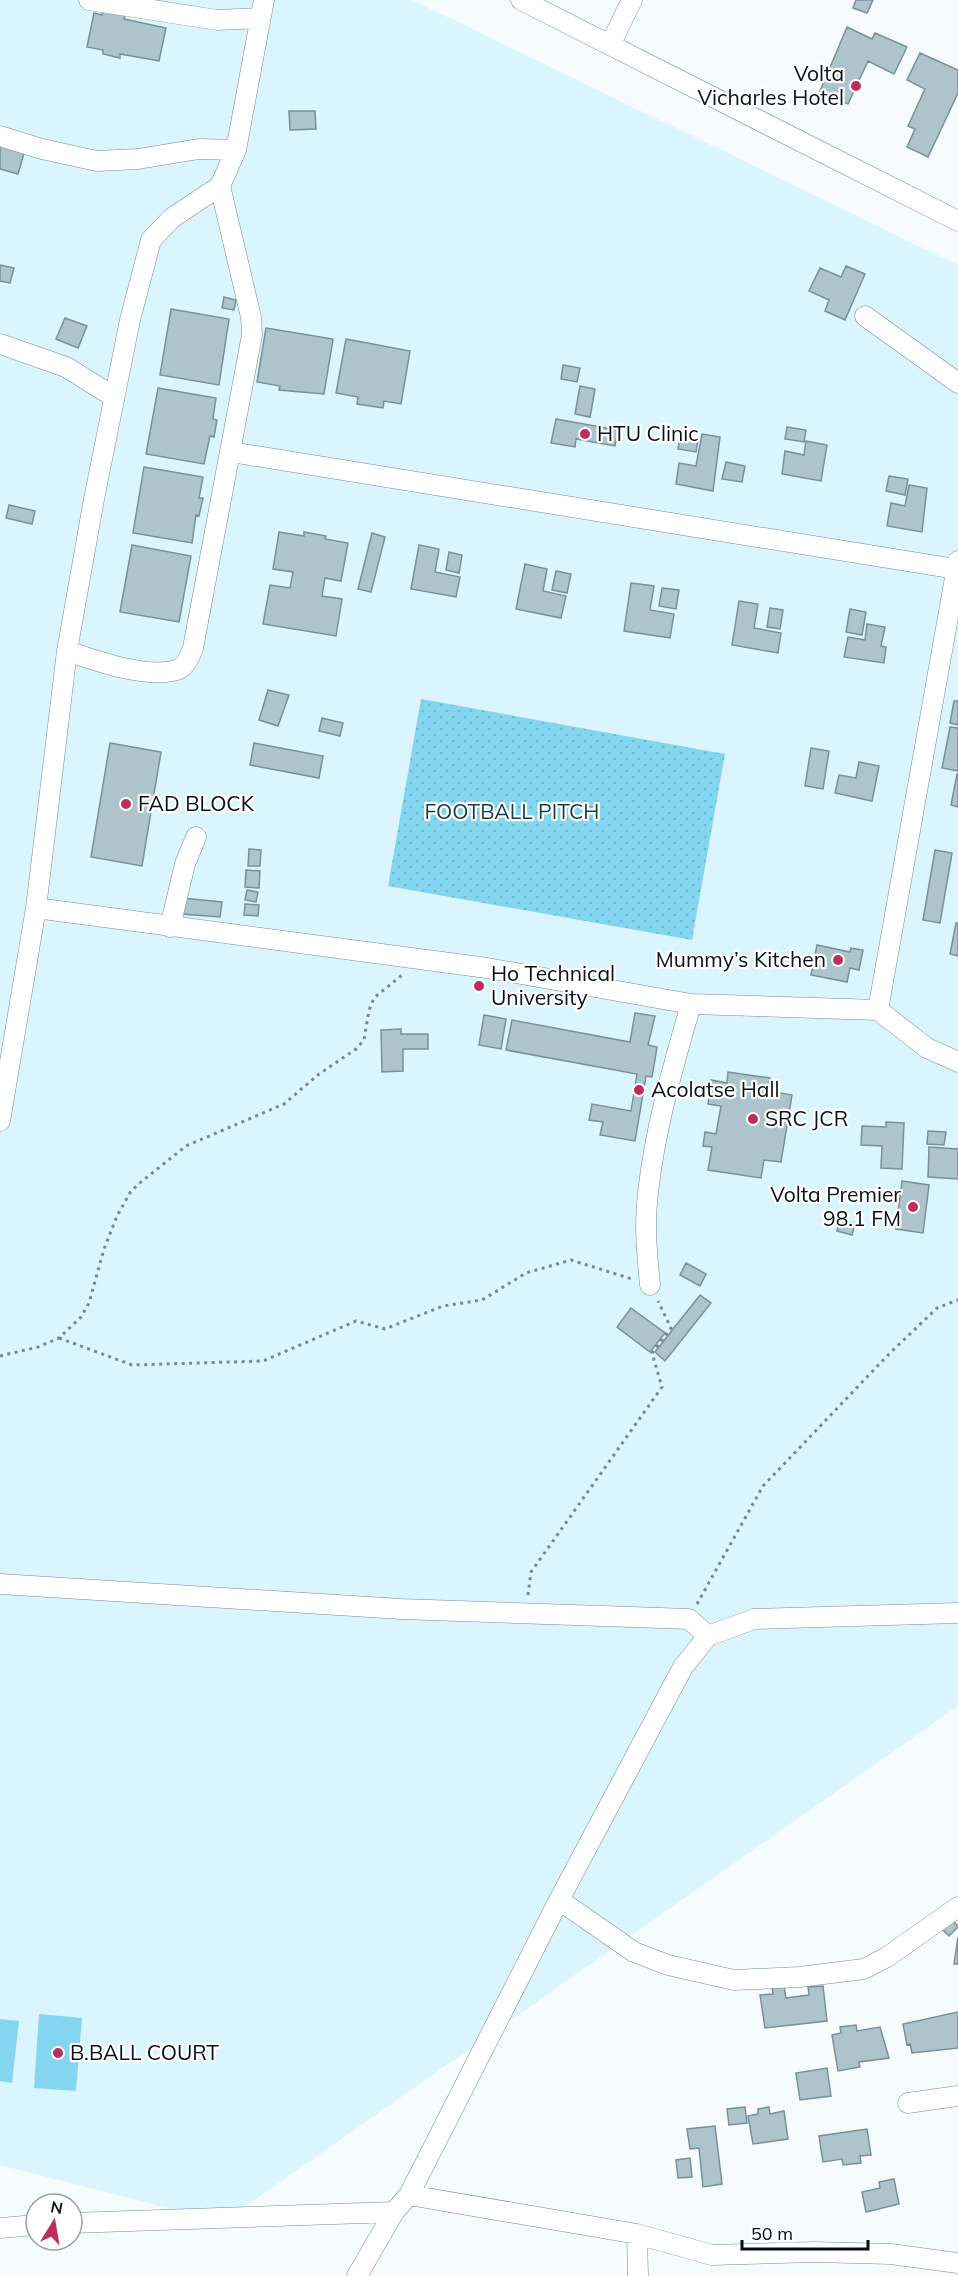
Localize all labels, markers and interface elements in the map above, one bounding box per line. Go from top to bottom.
place label: Volta Vicharles Hotel [697,60,844,110]
marker: Volta Vicharles Hotel [849,79,863,93]
place label: HTU Clinic [597,420,699,446]
marker: HTU Clinic [578,427,592,441]
place label: FAD BLOCK [138,790,255,816]
marker: FAD BLOCK [119,797,133,811]
park label: FOOTBALL PITCH [425,798,599,824]
place label: Mummy’s Kitchen [656,946,826,972]
marker: Mummy’s Kitchen [831,953,845,967]
place label: Ho Technical University [491,960,615,1010]
marker: Ho Technical University [472,979,486,993]
place label: Acolatse Hall [651,1076,779,1102]
marker: Acolatse Hall [632,1083,646,1097]
place label: SRC JCR [765,1105,848,1131]
marker: SRC JCR [746,1112,760,1126]
place label: Volta Premier 98.1 FM [770,1181,901,1231]
marker: Volta Premier 98.1 FM [906,1200,920,1214]
place label: B.BALL COURT [70,2039,219,2065]
marker: B.BALL COURT [51,2046,65,2060]
north arrow [24,2192,84,2252]
text: N [49,2196,65,2218]
scale bar [742,2213,868,2251]
text: 50 m [751,2222,793,2245]

